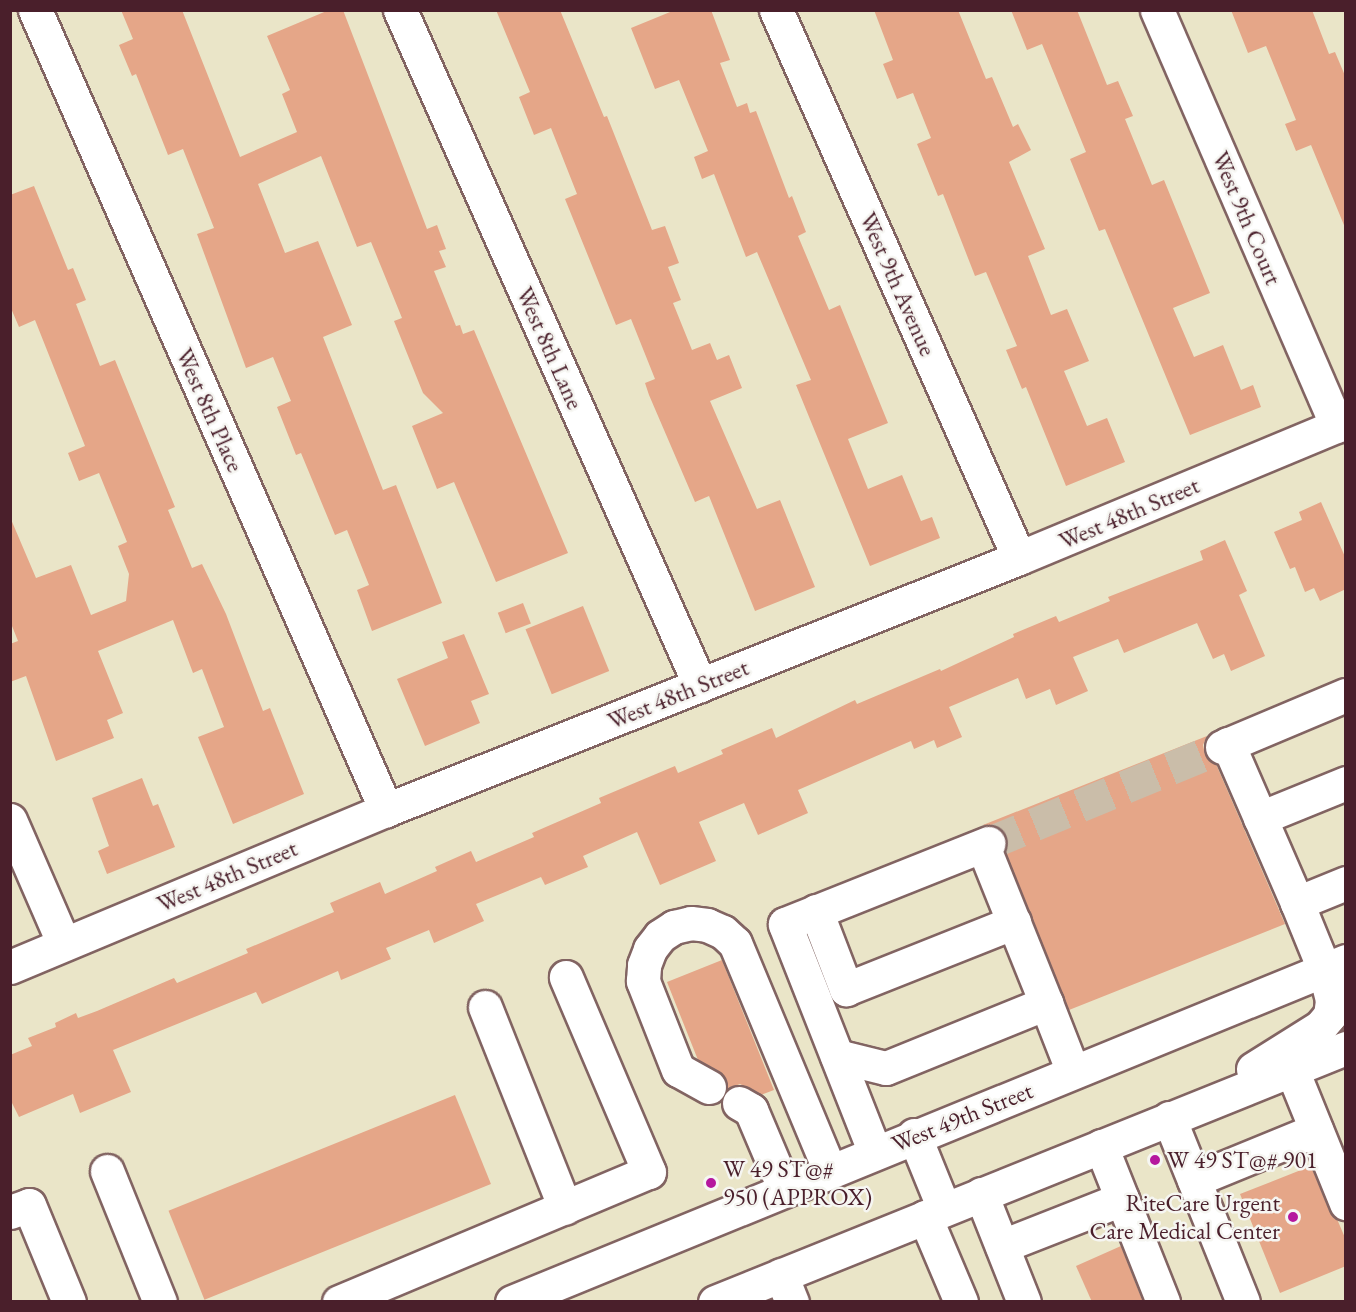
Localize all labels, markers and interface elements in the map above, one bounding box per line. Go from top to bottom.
street label: West 9th Court [1206,147,1288,289]
street label: West 9th Avenue [854,208,942,360]
street label: West 8th Lane [510,282,590,414]
street label: West 8th Place [170,344,250,476]
street label: West 48th Street [1055,471,1203,555]
street label: West 48th Street [603,653,753,735]
street label: West 48th Street [153,834,301,918]
street label: West 49th Street [887,1076,1037,1158]
place label: W 49 ST@# 901 [1167,1146,1317,1174]
marker: W 49 ST@# 901 [1148,1153,1162,1167]
place label: W 49 ST@# 950 (APPROX) [723,1155,872,1211]
marker: W 49 ST@# 950 (APPROX) [704,1176,718,1190]
place label: RiteCare Urgent Care Medical Center [1089,1189,1280,1245]
marker: RiteCare Urgent Care Medical Center [1284,1208,1302,1226]

